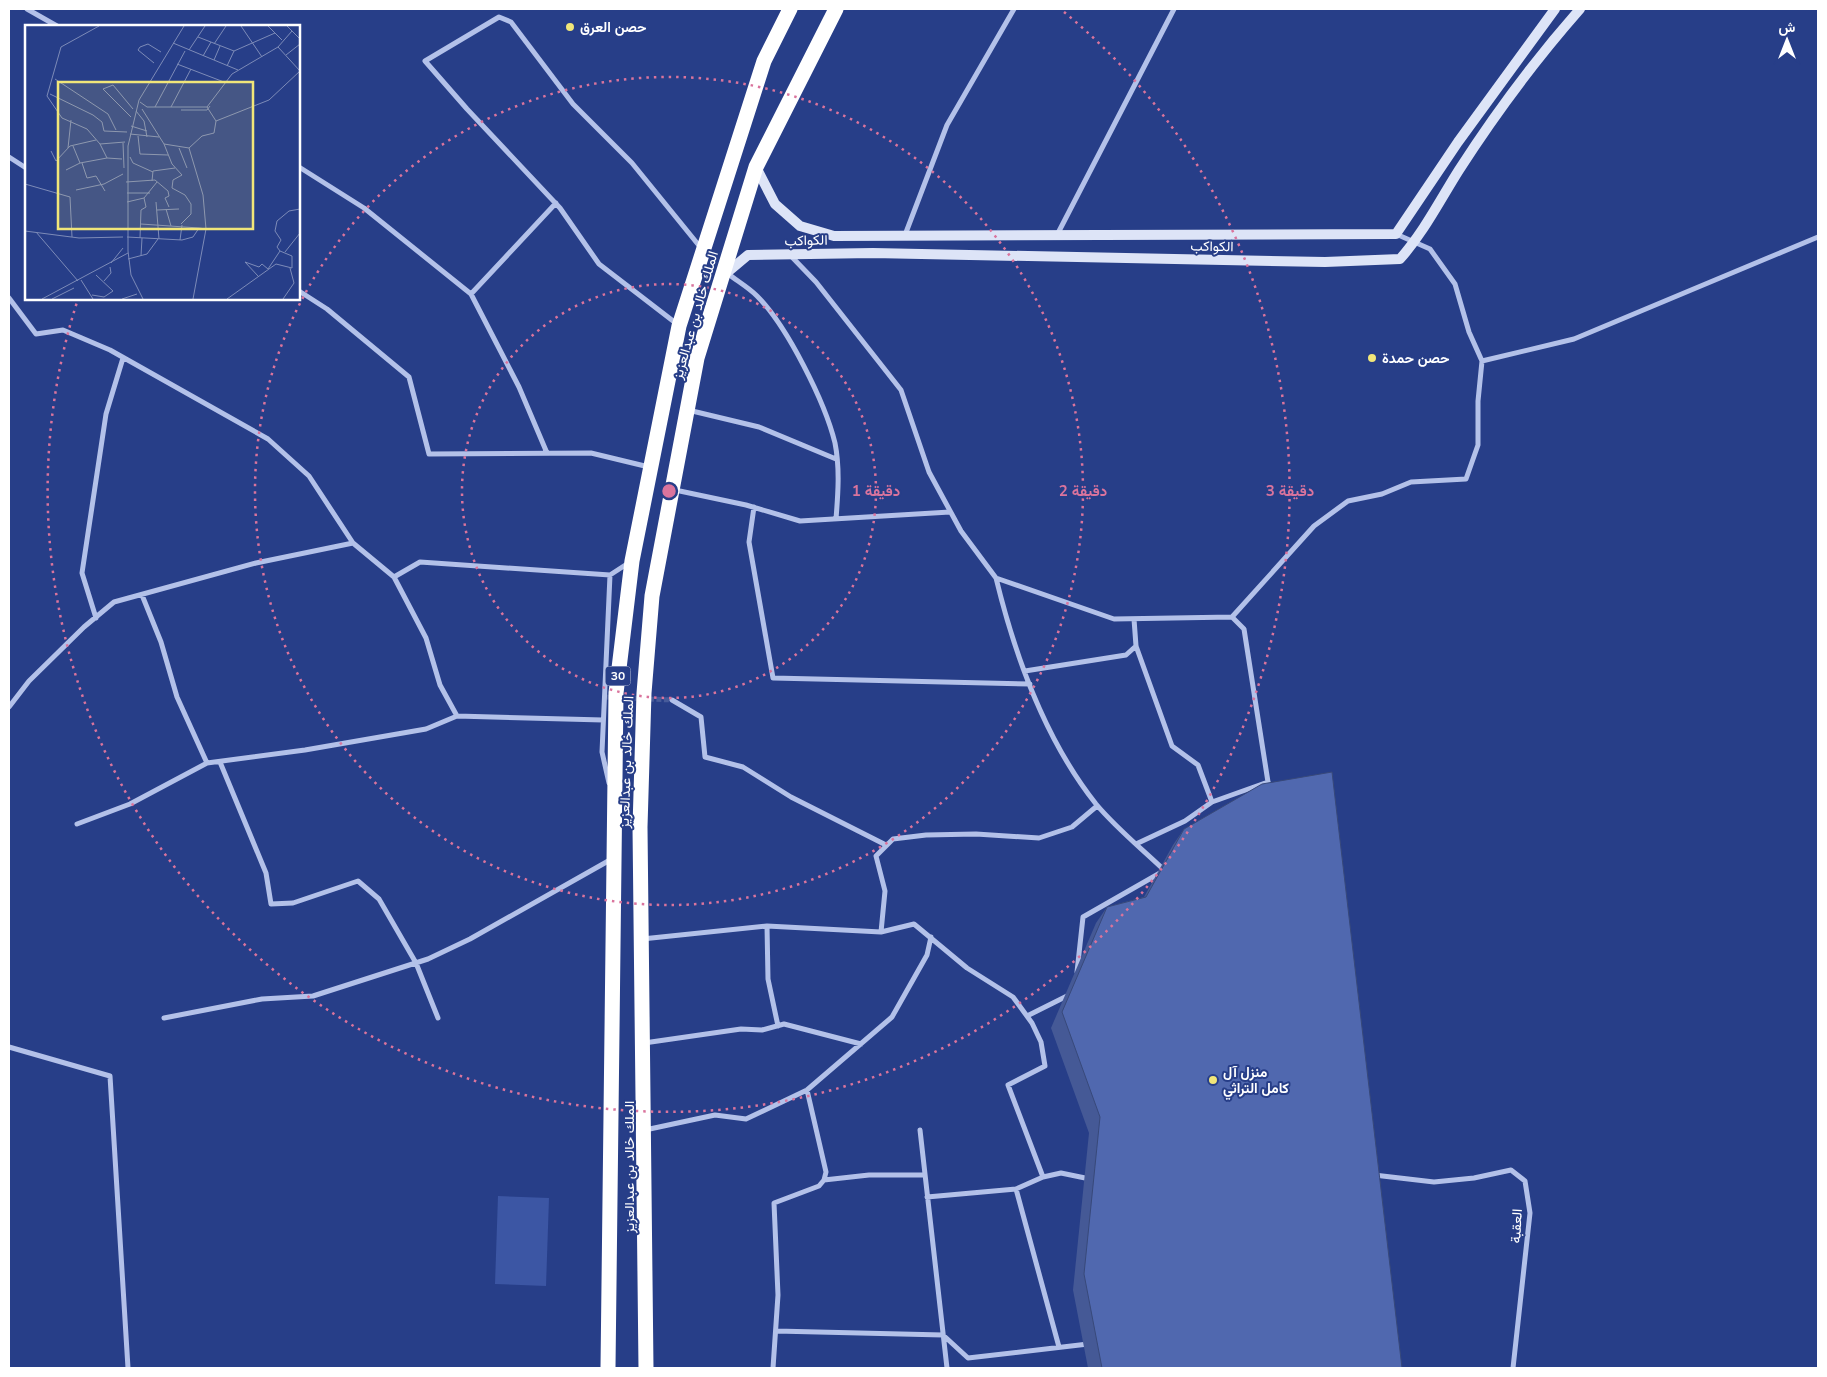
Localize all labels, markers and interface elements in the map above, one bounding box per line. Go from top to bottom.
north arrow [1762,15,1812,65]
place label: حصن العرق [580,18,647,37]
text: ش [1779,18,1796,37]
marker: حصن العرق [564,21,576,33]
inset map [25,25,300,300]
street label: الكواكب [784,231,828,250]
street label: الكواكب [1190,237,1234,256]
street label: الملك خالد بن عبدالعزيز [668,249,723,382]
place label: حصن حمدة [1382,349,1450,368]
marker: حصن حمدة [1366,352,1378,364]
text: 1 دقيقة [852,481,900,501]
text: 2 دقيقة [1059,481,1107,501]
text: 3 دقيقة [1266,481,1314,501]
centre of rings [660,482,678,500]
road number: 30 [606,666,630,686]
street label: الملك خالد بن عبدالعزيز [615,695,638,830]
place label: منزل آل كامل التراثي [1223,1063,1289,1100]
marker: منزل آل كامل التراثي [1207,1074,1219,1086]
street label: الملك خالد بن عبدالعزيز [620,1101,639,1234]
street label: العقبة [1506,1208,1527,1244]

